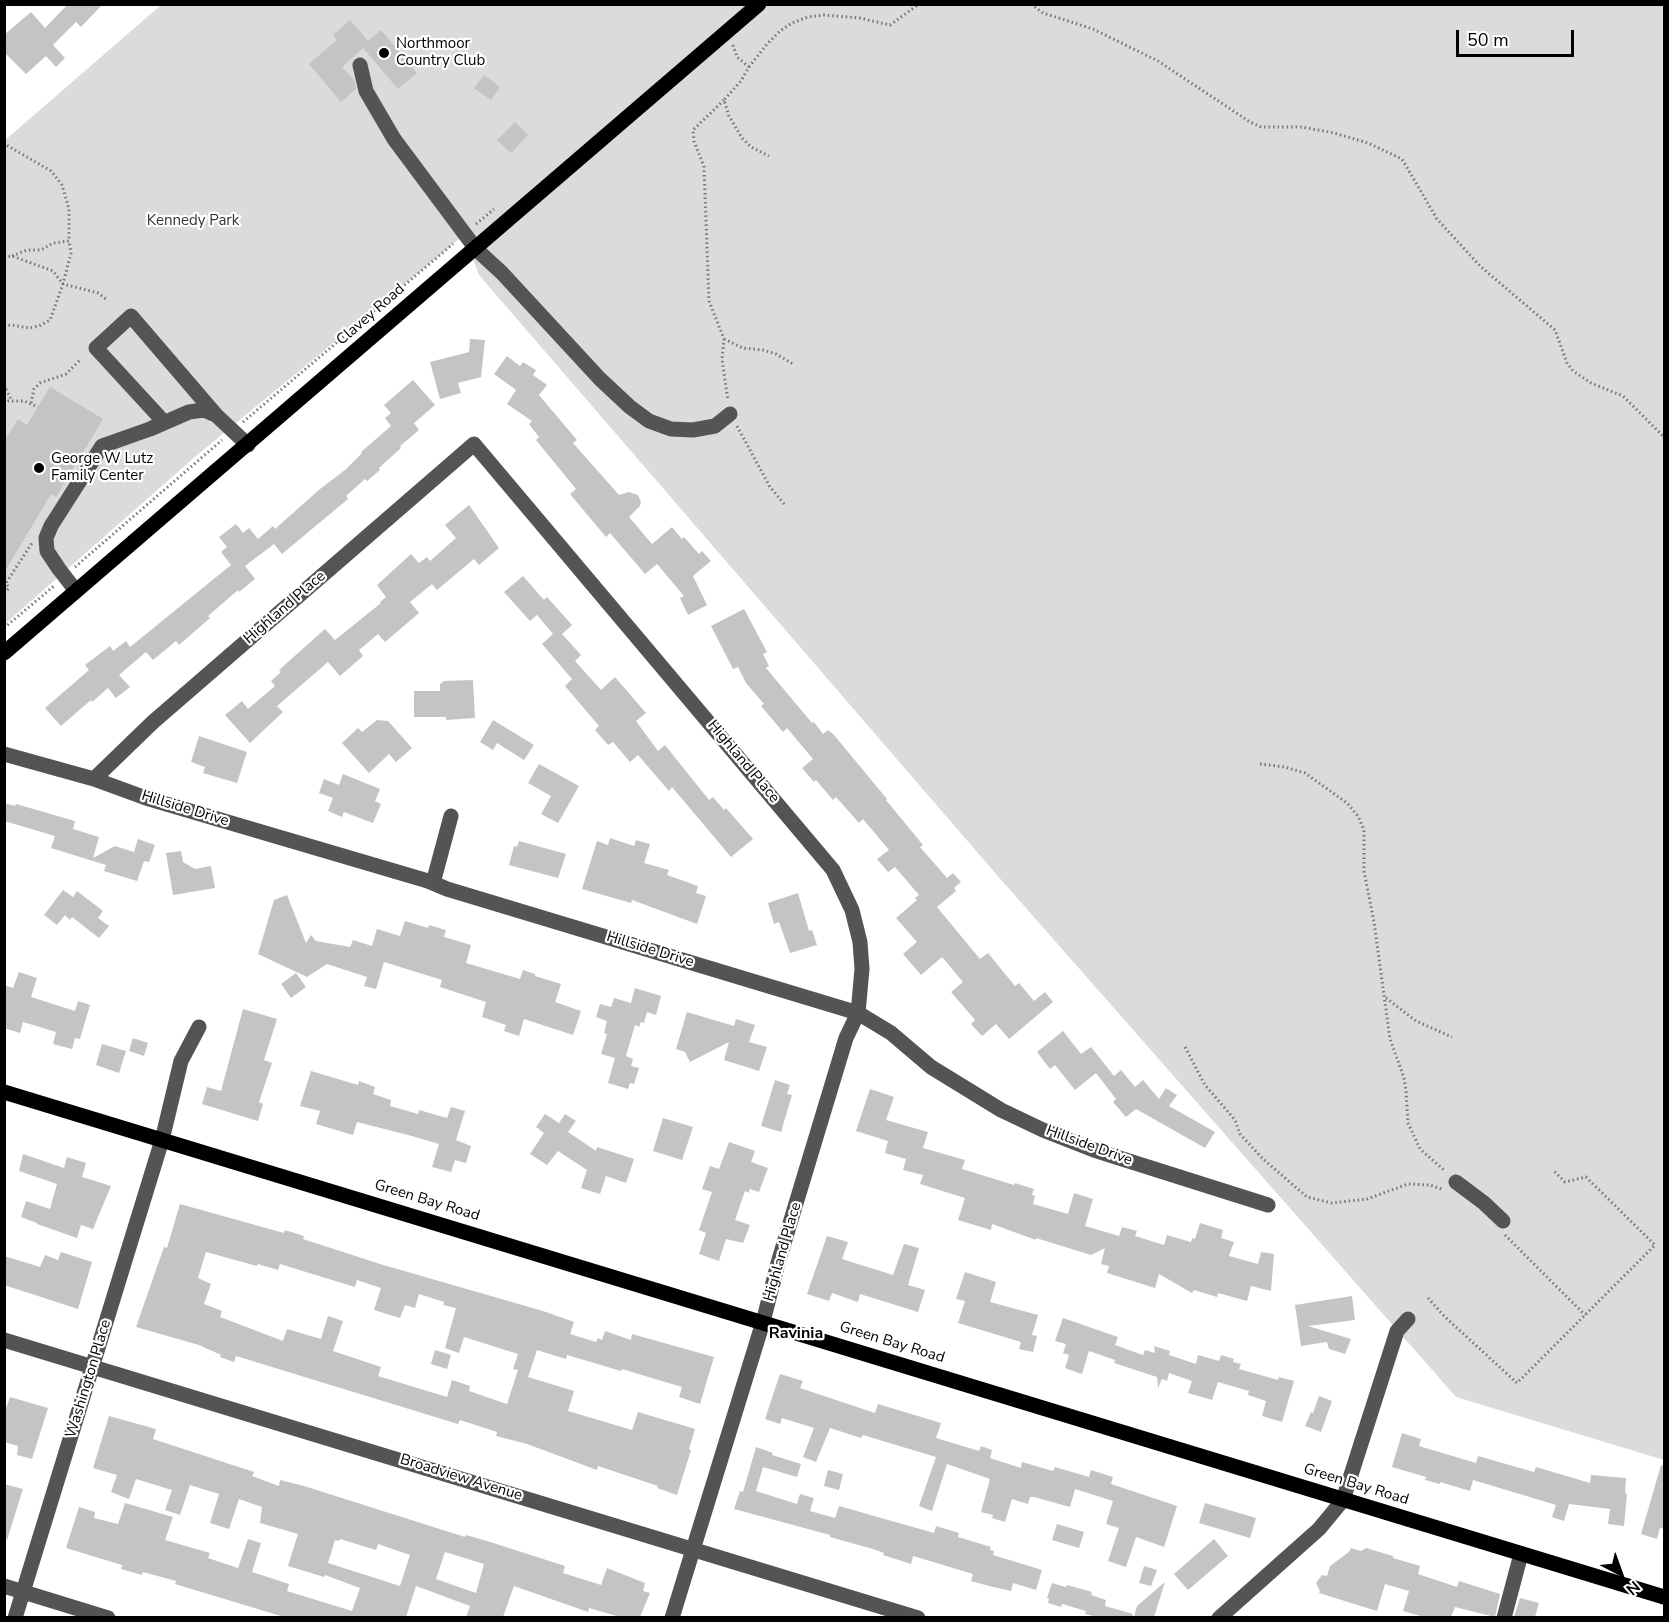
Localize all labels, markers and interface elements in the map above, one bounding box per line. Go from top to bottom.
scale bar [1459,18,1578,56]
text: 50 m [1467,28,1509,52]
place label: Northmoor Country Club [396,35,485,70]
marker: Northmoor Country Club [377,46,391,60]
park label: Kennedy Park [147,212,239,230]
street label: Clavey Road [333,281,409,349]
place label: George W Lutz Family Center [51,450,153,485]
marker: George W Lutz Family Center [32,461,46,475]
street label: Highland Place [240,568,330,648]
street label: Highland Place [703,717,783,807]
street label: Hillside Drive [139,787,231,831]
street label: Hillside Drive [604,928,696,972]
street label: Hillside Drive [1043,1122,1135,1170]
street label: Green Bay Road [372,1176,482,1226]
street label: Highland Place [760,1200,806,1304]
street label: Washington Place [62,1318,116,1440]
street label: Green Bay Road [837,1318,947,1368]
district label: Ravinia [769,1324,823,1344]
street label: Broadview Avenue [398,1451,524,1505]
street label: Green Bay Road [1301,1460,1411,1510]
north arrow [1591,1544,1651,1604]
text: N [1621,1575,1645,1600]

